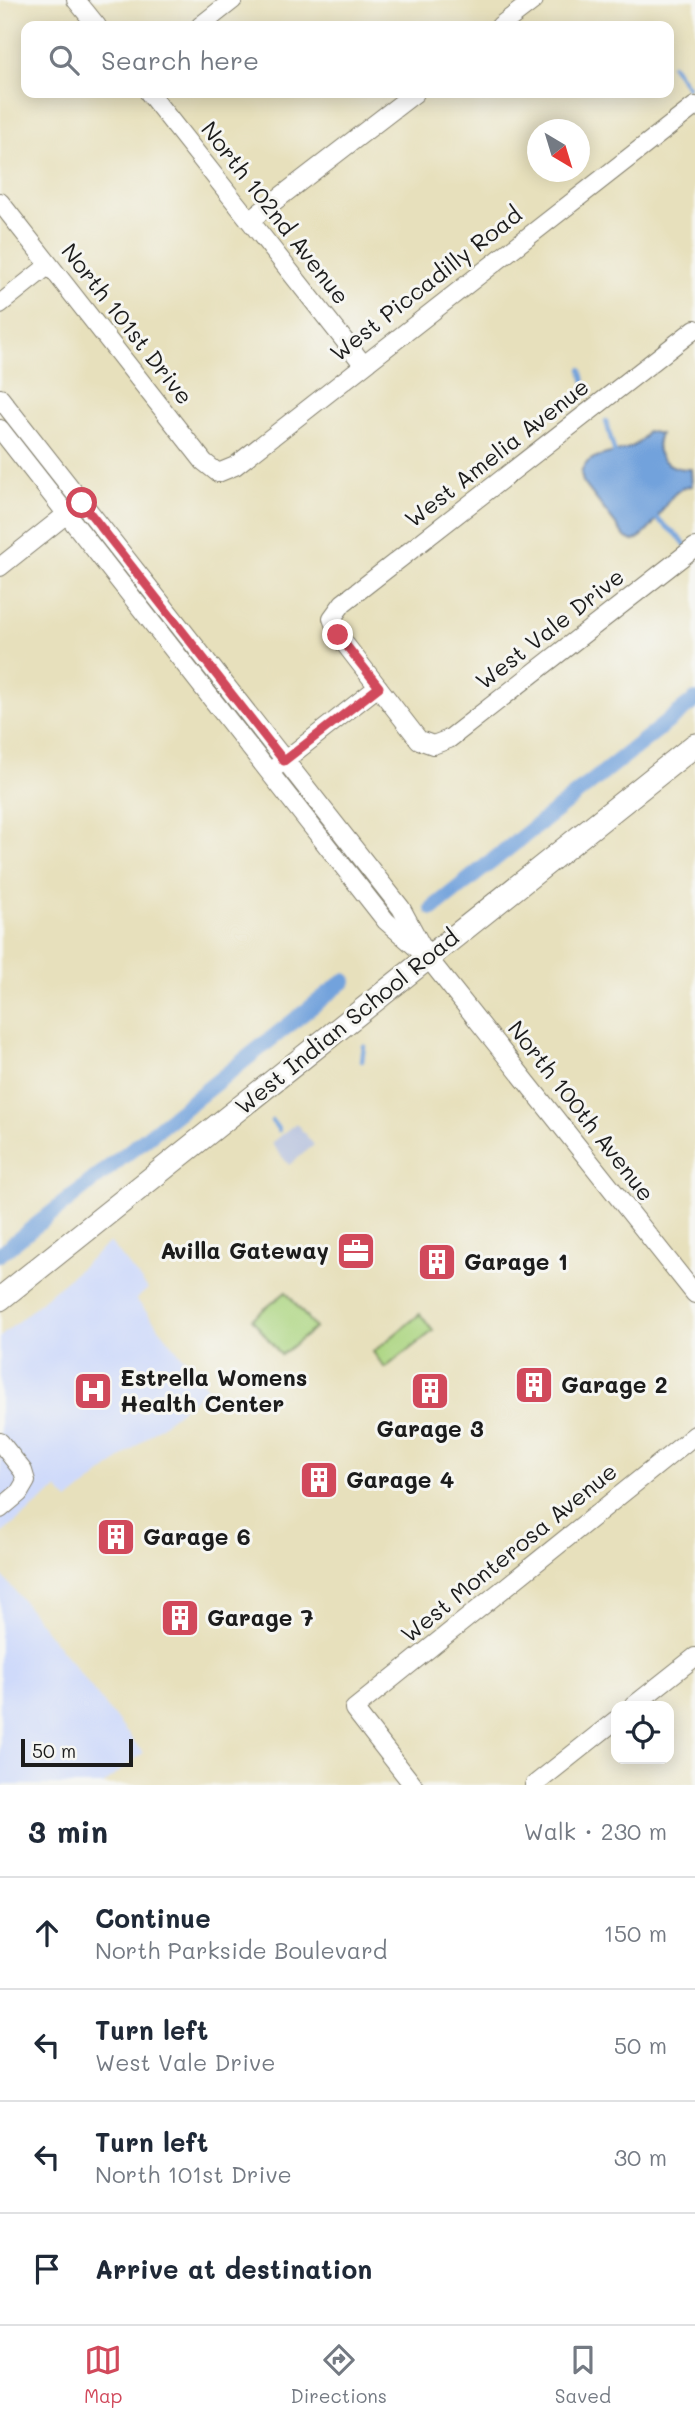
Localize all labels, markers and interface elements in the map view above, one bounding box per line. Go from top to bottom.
search box [21,21,674,98]
icon: search [45,41,83,79]
text: Search here [101,43,259,77]
street label: North 102nd Avenue [195,115,357,310]
north arrow [527,119,590,182]
street label: West Piccadilly Road [323,199,527,367]
street label: North 101st Drive [55,237,200,410]
street label: West Amelia Avenue [398,371,595,533]
route start [66,487,97,518]
street label: West Vale Drive [469,561,630,696]
route end [322,619,353,650]
street label: West Indian School Road [228,922,464,1121]
street label: North 100th Avenue [502,1014,662,1207]
office icon: Avilla Gateway [335,1230,377,1272]
place label: Avilla Gateway [160,1235,329,1265]
building icon: Garage 1 [416,1241,458,1283]
place label: Garage 1 [464,1246,568,1276]
place label: Estrella Womens Health Center [120,1362,307,1418]
building icon: Garage 2 [513,1364,555,1406]
place label: Garage 2 [561,1369,668,1399]
hospital icon: Estrella Womens Health Center [72,1370,114,1412]
building icon: Garage 3 [409,1370,451,1412]
place label: Garage 3 [376,1413,484,1443]
street label: West Monterosa Avenue [394,1456,623,1649]
building icon: Garage 4 [298,1459,340,1501]
place label: Garage 4 [346,1464,454,1494]
building icon: Garage 6 [95,1516,137,1558]
place label: Garage 6 [143,1521,251,1551]
building icon: Garage 7 [159,1597,201,1639]
place label: Garage 7 [207,1602,314,1632]
map controls [611,1701,674,1764]
button: locate [611,1701,674,1764]
scale bar [21,1736,133,1768]
text: 50 m [32,1738,76,1763]
text: 3 min [28,1811,108,1851]
text: Walk · 230 m [524,1816,667,1846]
text: Continue [95,1901,211,1935]
icon: ahead [28,1914,66,1952]
text: 150 m [603,1918,667,1948]
text: North Parkside Boulevard [95,1935,387,1965]
text: Turn left [95,2013,208,2047]
icon: left [28,2026,66,2064]
text: 50 m [614,2030,667,2060]
text: West Vale Drive [95,2047,275,2077]
text: Turn left [95,2125,208,2159]
icon: left [28,2138,66,2176]
text: 30 m [614,2142,667,2172]
text: North 101st Drive [95,2159,292,2189]
icon: arrive [28,2250,66,2288]
text: Arrive at destination [95,2252,372,2286]
tab: Map [84,2341,123,2408]
tab: Directions [290,2341,387,2408]
tab: Saved [555,2341,611,2408]

